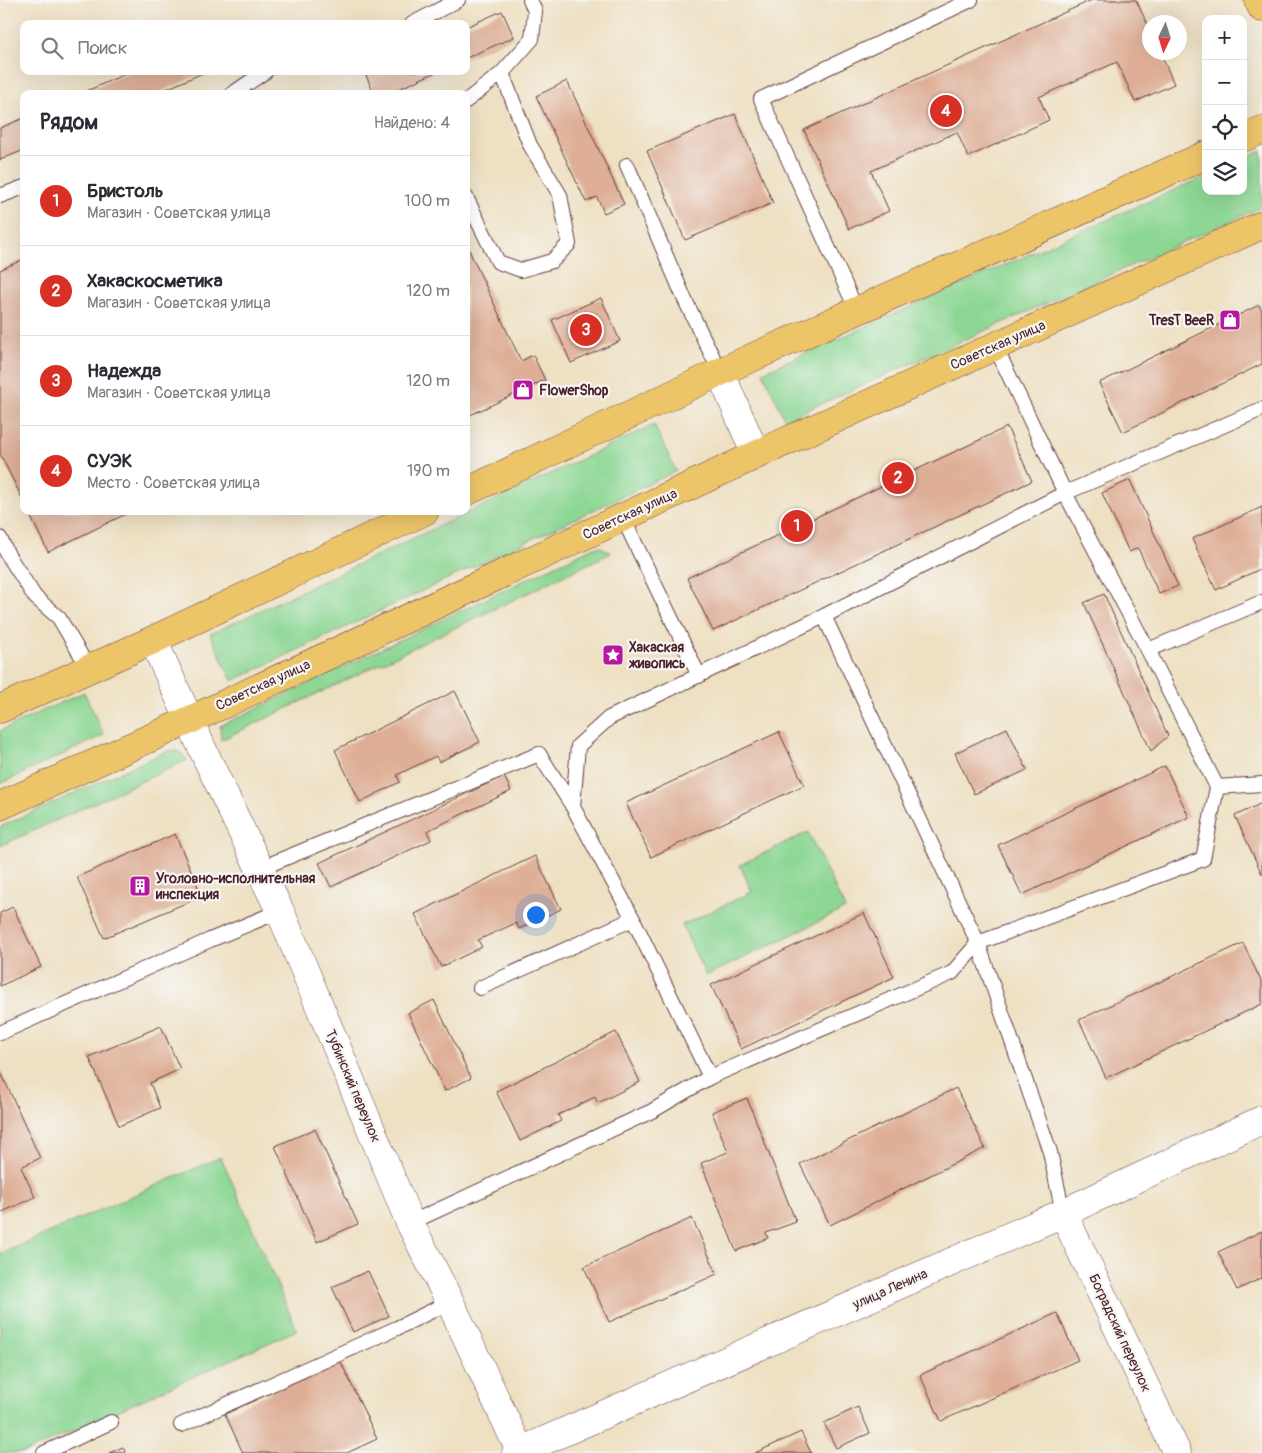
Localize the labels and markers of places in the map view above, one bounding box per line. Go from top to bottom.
pin: 4 [930,92,962,130]
shop icon: TresT BeeR [1218,308,1242,332]
pin: 3 [570,311,602,349]
place label: TresT BeeR [1148,312,1214,329]
shop icon: FlowerShop [511,378,535,402]
place label: FlowerShop [539,382,609,399]
pin: 2 [882,459,914,497]
pin: 1 [781,507,813,545]
place label: Хакаская живопись [628,639,686,672]
place icon: Хакаская живопись [601,643,625,667]
place label: Уголовно-исполнительная инспекция [155,870,316,903]
building icon: Уголовно-исполнительная инспекция [128,874,152,898]

